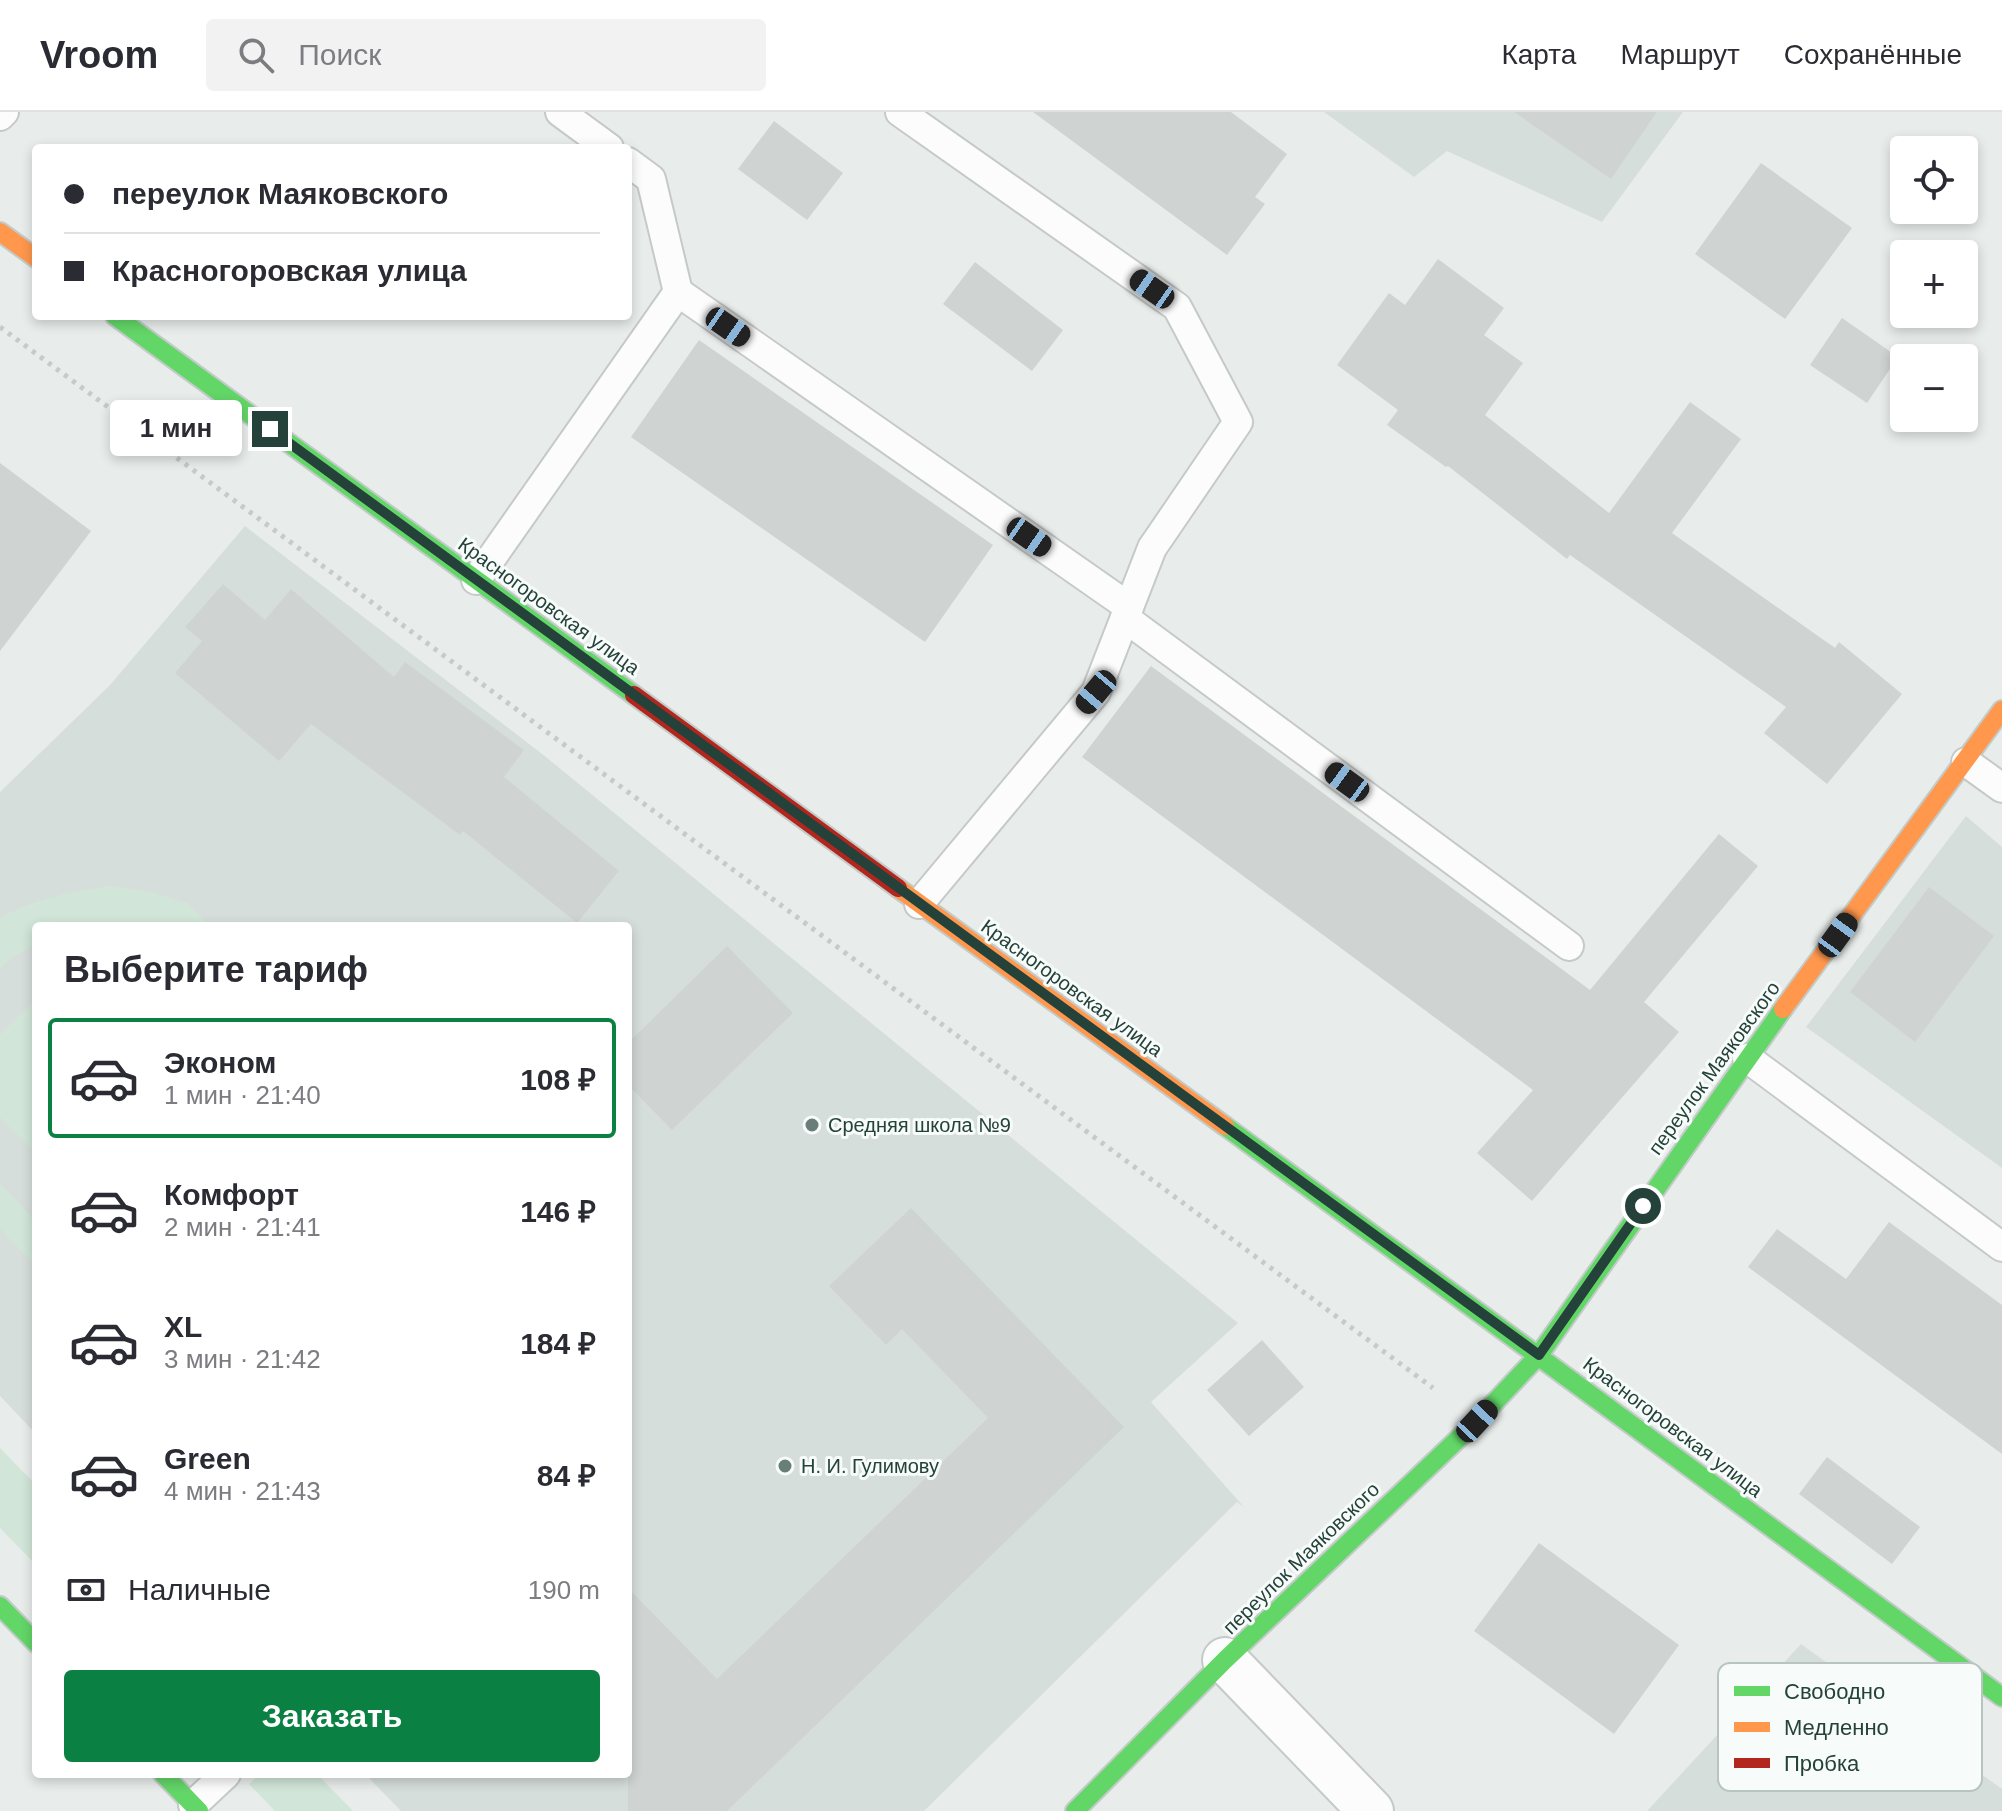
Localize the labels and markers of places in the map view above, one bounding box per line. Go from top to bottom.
place label: Средняя школа №9 [828,1114,1011,1136]
marker: Средняя школа №9 [803,1116,821,1134]
place label: Н. И. Гулимову [801,1455,939,1477]
marker: Н. И. Гулимову [776,1457,794,1475]

